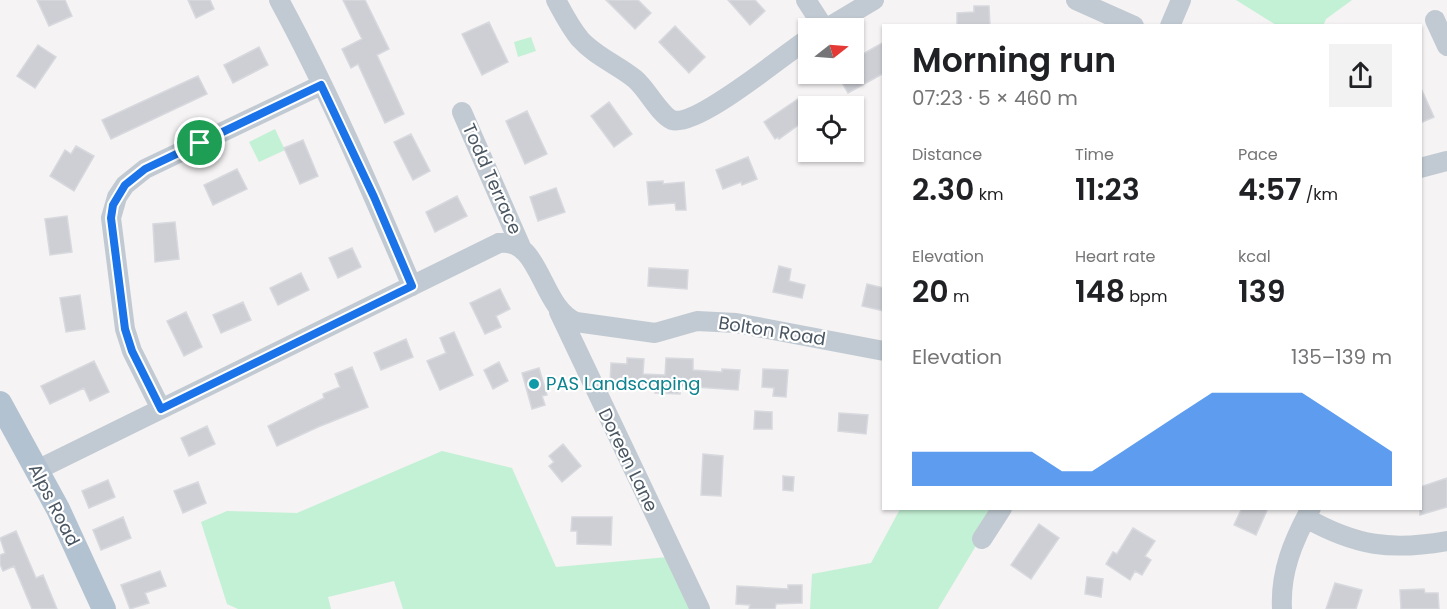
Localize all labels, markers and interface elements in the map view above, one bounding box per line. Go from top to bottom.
north arrow [798,18,864,84]
map controls [798,18,864,162]
text: Morning run [912,37,1116,84]
button: share [1329,44,1392,107]
text: 07:23 · 5 × 460 m [912,84,1078,112]
button: locate [798,96,864,162]
pin [174,117,225,168]
street label: Todd Terrace [457,119,528,238]
icon: arrive [183,126,216,159]
text: Distance [912,143,982,166]
text: Time [1075,143,1114,166]
text: Pace [1238,143,1278,166]
text: 2.30 [912,168,974,211]
text: 11:23 [1075,168,1140,211]
text: 4:57 [1238,168,1301,211]
text: km [974,183,1003,206]
text: /km [1301,183,1338,206]
text: Elevation [912,245,984,268]
text: Heart rate [1075,245,1155,268]
text: kcal [1238,245,1271,268]
text: 20 [912,270,949,313]
text: 148 [1075,270,1125,313]
text: 139 [1238,270,1286,313]
text: m [949,285,969,308]
text: bpm [1125,285,1167,308]
street label: Bolton Road [717,310,827,351]
text: Elevation [912,343,1002,371]
text: 135–139 m [1291,343,1392,371]
place label: PAS Landscaping [546,371,700,396]
marker: PAS Landscaping [527,377,541,391]
street label: Doreen Lane [593,404,664,516]
street label: Alps Road [23,459,86,550]

